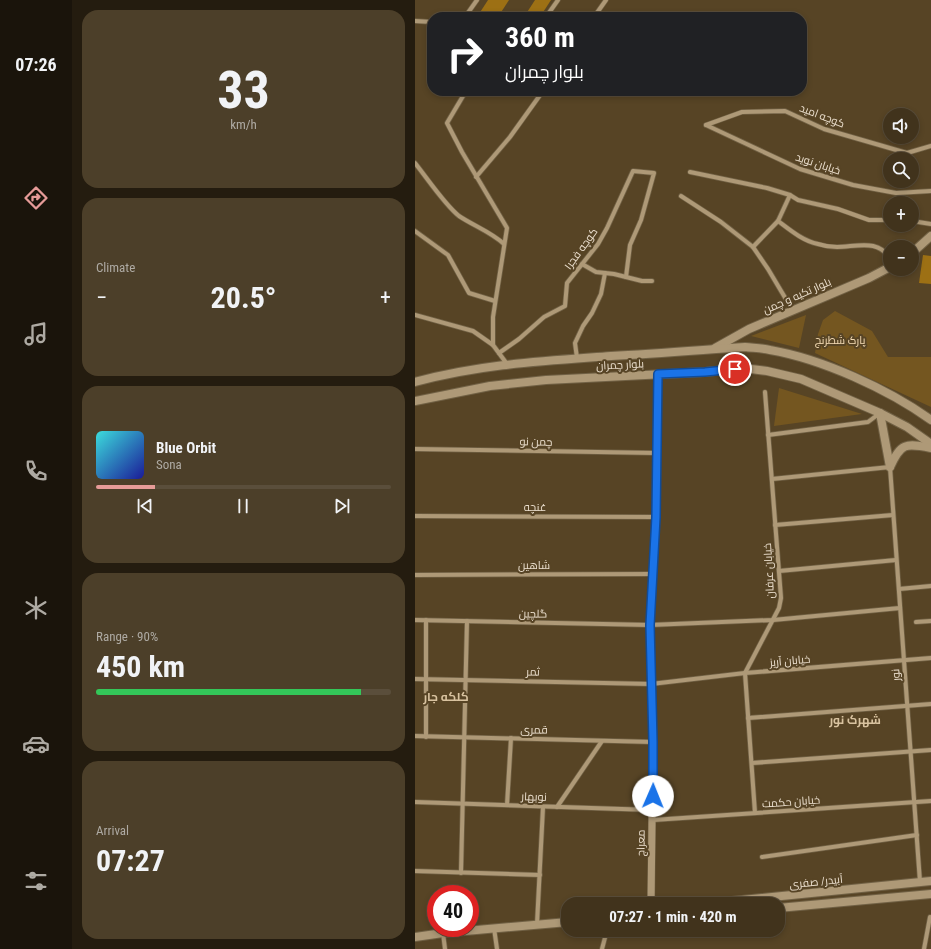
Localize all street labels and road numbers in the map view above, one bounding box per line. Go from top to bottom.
street label: کوچه امید [798,101,847,131]
street label: خیابان نوید [794,151,842,177]
street label: کوچه فجر۱ [562,226,601,272]
street label: بلوار تکیه و چمن [761,275,833,317]
street label: بلوار چمران [596,357,644,373]
street label: چمن نو [519,435,553,449]
street label: غنچه [524,501,546,514]
street label: خیابان عرفان [761,543,777,599]
street label: شاهین [518,559,550,572]
street label: گلچین [519,607,547,621]
street label: خیابان آریز [768,653,811,669]
street label: ثمر [525,665,540,679]
street label: نور [889,668,903,683]
street label: قمری [520,723,548,737]
street label: نوبهار [520,790,547,804]
street label: خیابان حکمت [761,793,821,811]
street label: معراج [634,830,649,856]
street label: آبیدر/ صفری [789,873,843,891]

